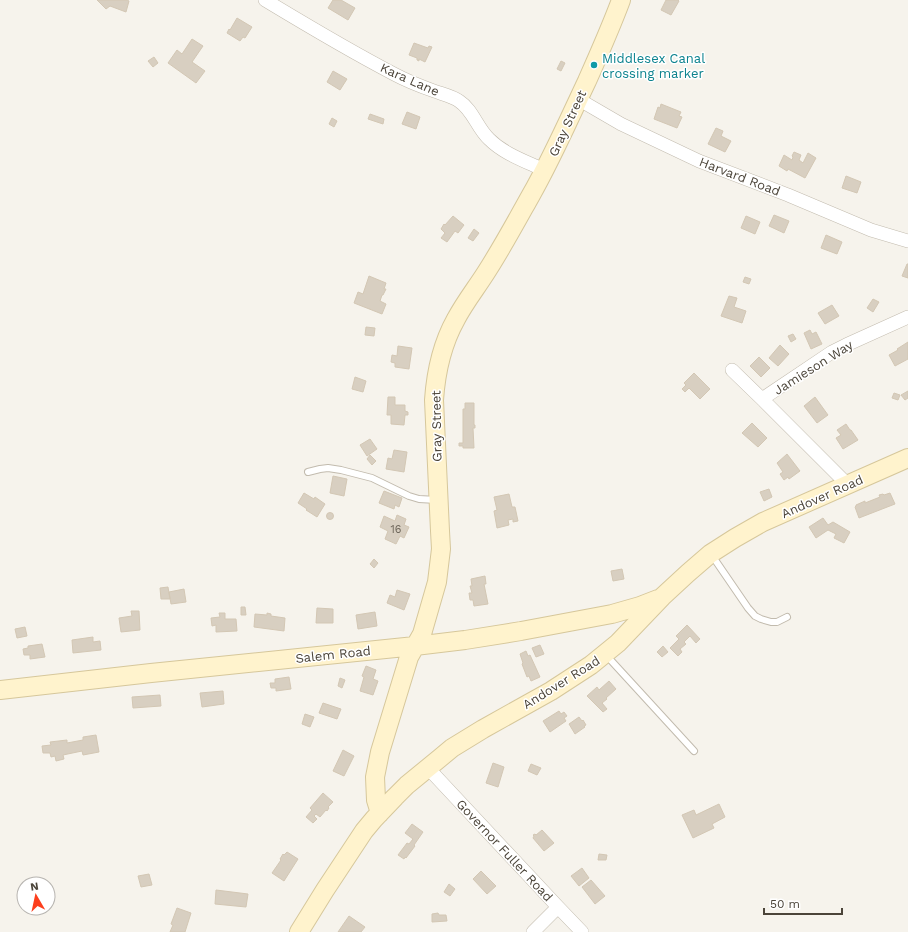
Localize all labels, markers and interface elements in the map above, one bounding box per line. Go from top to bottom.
place label: Middlesex Canal crossing marker [602,51,705,81]
street label: Kara Lane [378,60,442,99]
marker: Middlesex Canal crossing marker [589,60,599,70]
street label: Gray Street [546,87,590,159]
street label: Harvard Road [697,154,782,199]
street label: Jamieson Way [771,337,856,398]
street label: Gray Street [428,390,445,462]
street label: Andover Road [779,472,865,521]
house number: 16 [391,523,402,536]
street label: Salem Road [295,643,371,666]
street label: Andover Road [520,653,603,712]
street label: Governor Fuller Road [453,796,556,904]
north arrow [16,876,56,916]
text: N [29,880,40,894]
scale bar [764,890,842,916]
text: 50 m [770,897,800,911]

